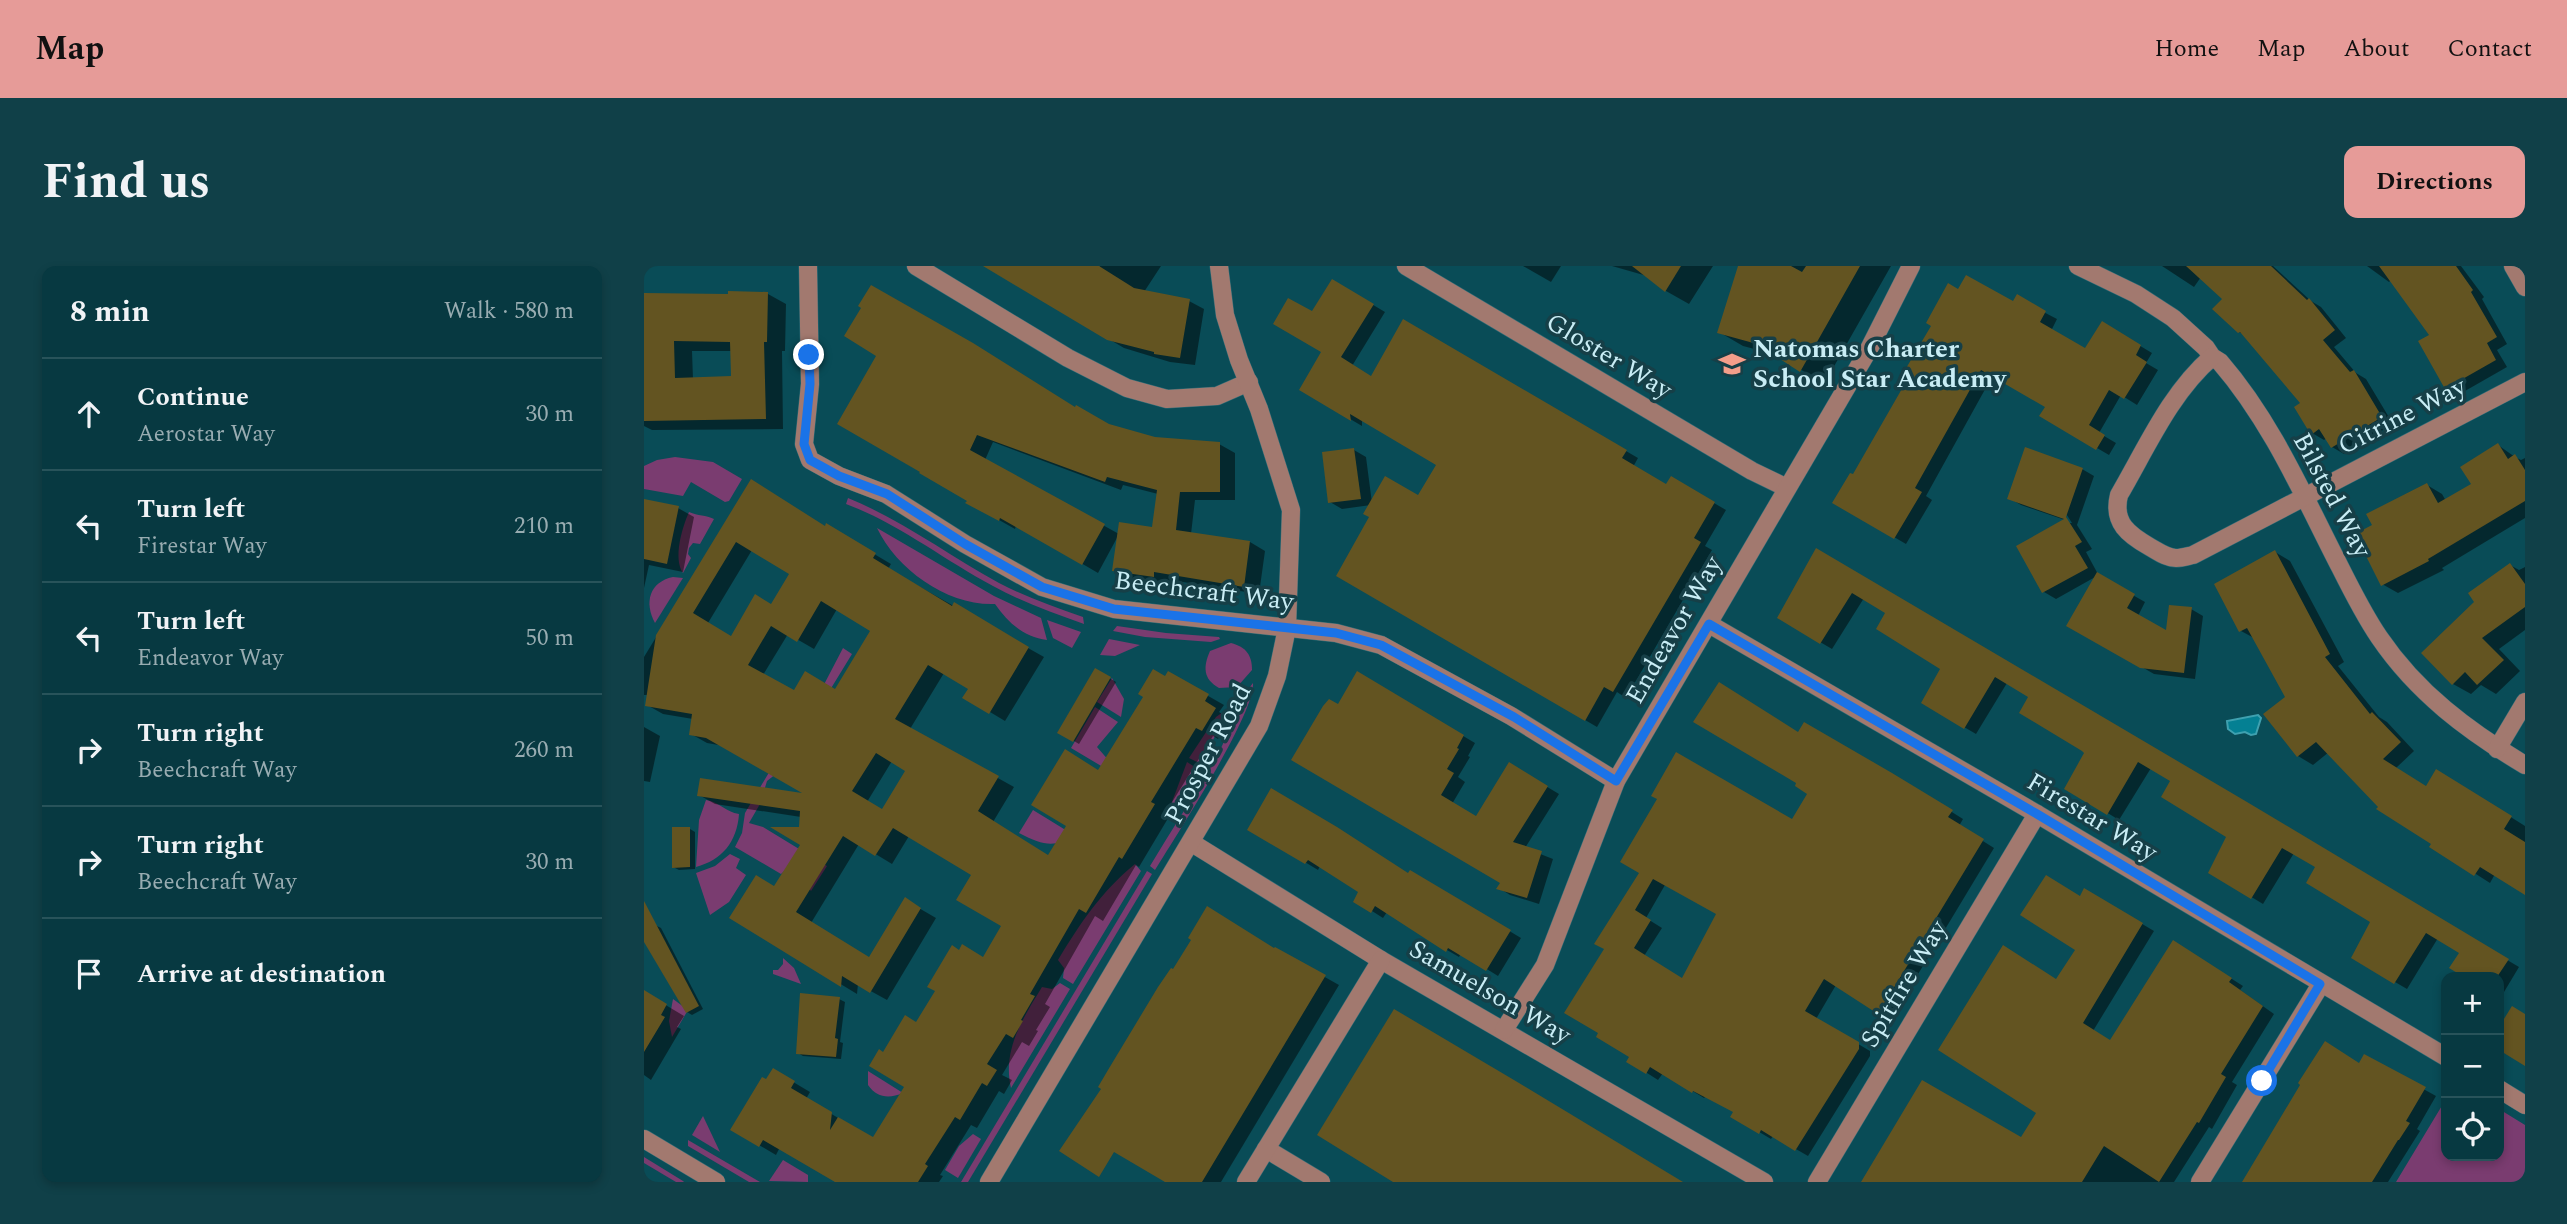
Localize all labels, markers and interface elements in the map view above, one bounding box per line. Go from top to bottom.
text: Map [35,24,104,74]
text: Home [2154,31,2219,67]
text: Map [2257,31,2305,67]
text: About [2343,31,2409,67]
text: Contact [2447,31,2532,67]
text: Find us [42,145,210,220]
button: Directions [2344,146,2525,218]
text: 8 min [70,289,150,335]
text: Walk · 580 m [444,294,574,329]
street label: Gloster Way [1538,302,1681,410]
place label: Natomas Charter School Star Academy [1753,329,2007,399]
route end [793,339,824,370]
school or university icon: Natomas Charter School Star Academy [1717,349,1747,379]
street label: Citrine Way [2331,366,2474,465]
text: Continue [137,377,249,417]
icon: ahead [70,395,108,433]
text: 30 m [525,397,574,432]
text: Aerostar Way [137,417,275,452]
street label: Bilsted Way [2282,425,2382,566]
text: Turn left [137,489,245,529]
icon: left [70,507,108,545]
text: 210 m [514,509,574,544]
text: Firestar Way [137,529,267,564]
street label: Endeavor Way [1615,547,1733,712]
street label: Beechcraft Way [1112,560,1297,622]
text: Turn left [137,601,245,641]
icon: left [70,619,108,657]
text: 50 m [525,621,574,656]
text: Endeavor Way [137,641,283,676]
street label: Prosper Road [1154,676,1262,832]
text: Turn right [137,713,264,753]
icon: right [70,731,108,769]
text: 260 m [514,733,574,768]
text: Beechcraft Way [137,753,296,788]
street label: Firestar Way [2019,762,2166,873]
text: Turn right [137,825,264,865]
icon: right [70,843,108,881]
text: 30 m [525,845,574,880]
text: Beechcraft Way [137,865,296,900]
street label: Spitfire Way [1850,911,1959,1055]
street label: Samuelson Way [1402,929,1580,1055]
text: Arrive at destination [137,954,386,994]
icon: arrive [70,955,108,993]
map controls [2441,972,2504,1161]
button: + [2441,972,2504,1035]
button: − [2441,1035,2504,1098]
route start [2246,1065,2277,1096]
button: locate [2441,1098,2504,1161]

